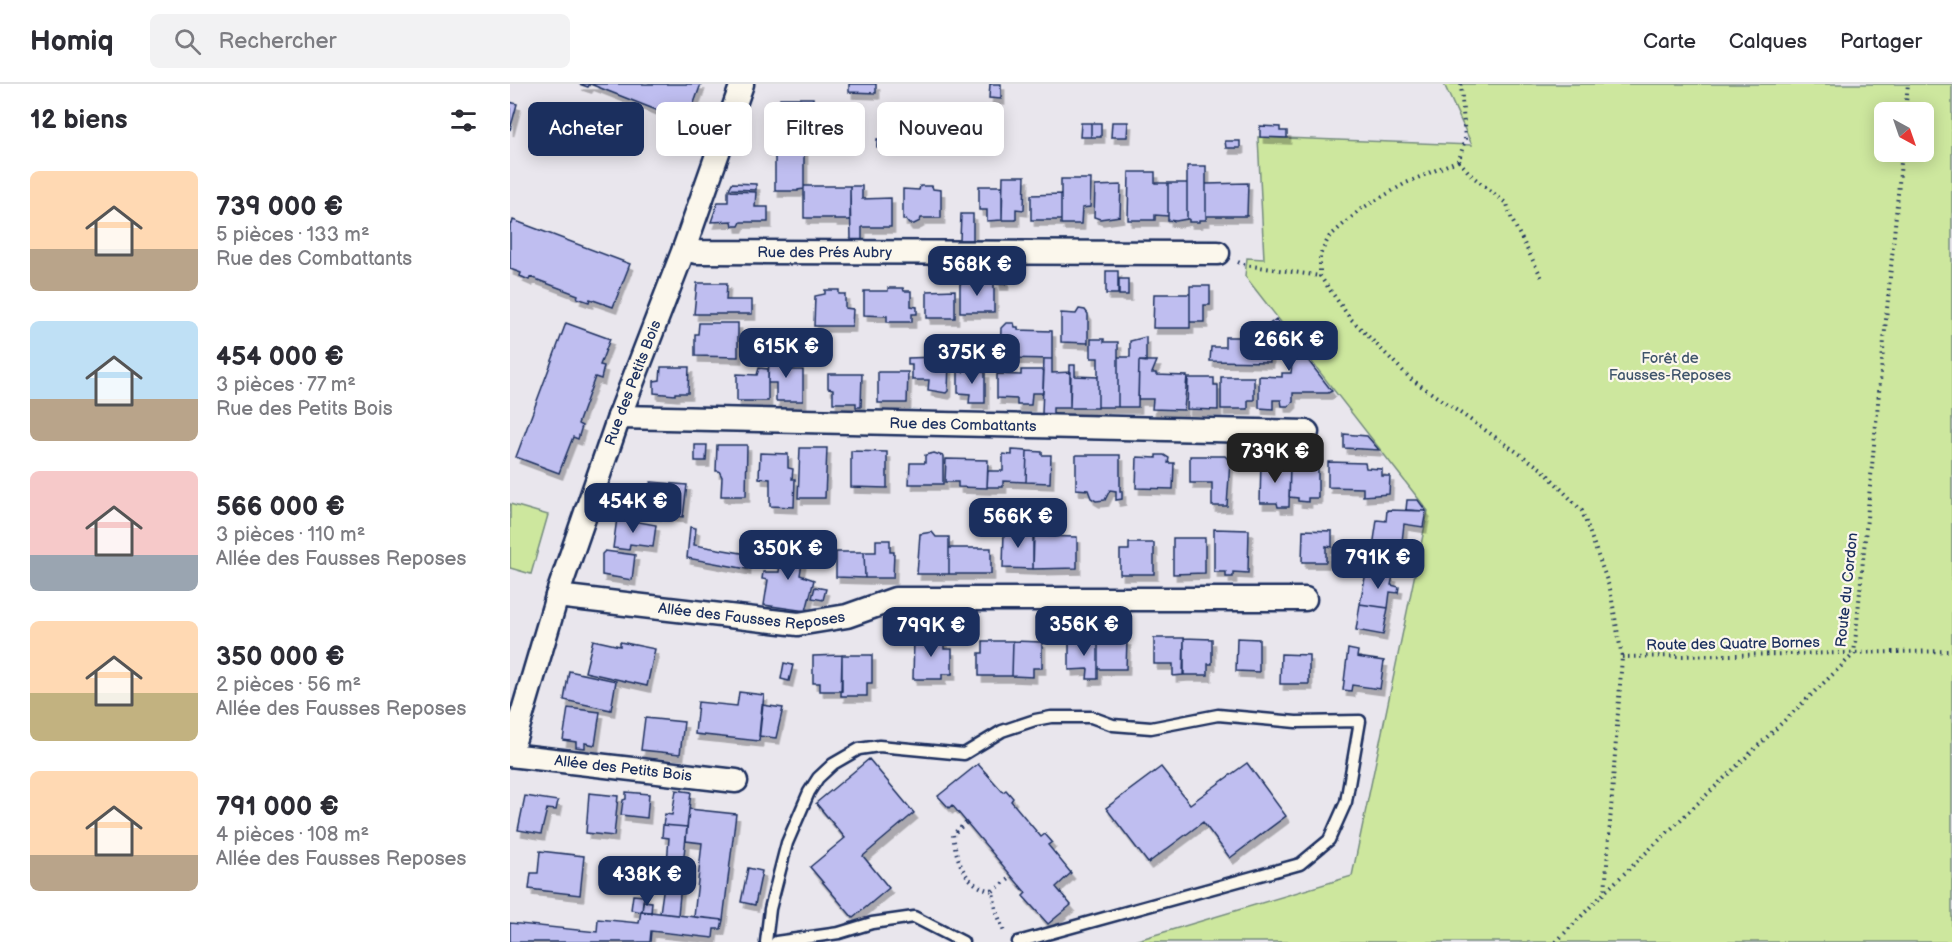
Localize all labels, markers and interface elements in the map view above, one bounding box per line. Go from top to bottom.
search box [150,14,570,68]
text: Homiq [30,25,114,58]
icon: search [171,25,204,58]
text: Rechercher [219,28,337,55]
text: Carte [1643,29,1696,54]
text: Calques [1729,29,1807,54]
text: Partager [1840,29,1922,54]
chip: Acheter [528,102,644,156]
chip: Louer [656,102,752,156]
chip: Filtres [764,102,865,156]
chip: Nouveau [877,102,1004,156]
north arrow [1874,102,1934,162]
map controls [1874,102,1934,162]
icon: filters [447,104,480,137]
text: 12 biens [30,105,127,136]
text: 739 000 € [216,192,343,223]
icon: home [78,195,150,267]
text: 5 pièces · 133 m² [216,223,370,247]
street label: Rue des Prés Aubry [757,243,892,262]
pin: 568K € [928,246,1026,297]
text: Rue des Combattants [216,247,412,271]
text: 568K € [942,253,1012,277]
street label: Rue des Petits Bois [600,317,665,448]
pin: 266K € [1240,321,1338,372]
pin: 615K € [737,328,835,379]
text: 266K € [1254,328,1324,352]
pin: 375K € [923,334,1021,385]
text: 615K € [753,335,819,359]
text: 375K € [938,341,1006,365]
text: 454 000 € [216,342,344,373]
icon: home [78,345,150,417]
park label: Forêt de Fausses-Reposes [1609,349,1732,385]
text: 3 pièces · 77 m² [216,373,356,397]
text: Rue des Petits Bois [216,397,393,421]
street label: Rue des Combattants [889,413,1037,436]
pin: 739K € [1226,433,1324,484]
text: 739K € [1241,440,1309,464]
pin: 454K € [584,483,682,534]
text: 454K € [598,490,668,514]
text: 566 000 € [216,492,345,523]
icon: home [78,495,150,567]
pin: 566K € [969,498,1067,549]
text: 566K € [983,505,1053,529]
text: 3 pièces · 110 m² [216,523,365,547]
pin: 350K € [739,530,837,581]
street label: Route du Cordon [1832,532,1862,648]
text: 350K € [753,537,823,561]
pin: 791K € [1329,539,1427,590]
text: 791K € [1345,546,1411,570]
text: Allée des Fausses Reposes [216,547,466,571]
street label: Allée des Fausses Reposes [657,598,847,634]
pin: 356K € [1035,606,1133,657]
pin: 799K € [882,607,980,658]
text: 356K € [1049,613,1119,637]
text: 799K € [897,614,965,638]
street label: Route des Quatre Bornes [1646,633,1821,655]
text: 350 000 € [216,642,345,673]
icon: home [78,645,150,717]
text: 2 pièces · 56 m² [216,673,361,697]
text: Allée des Fausses Reposes [216,697,466,721]
street label: Allée des Petits Bois [553,751,694,785]
text: 791 000 € [216,792,339,823]
icon: home [78,795,150,867]
text: 4 pièces · 108 m² [216,823,369,847]
text: Allée des Fausses Reposes [216,847,466,871]
pin: 438K € [598,856,696,907]
text: 438K € [612,863,682,887]

